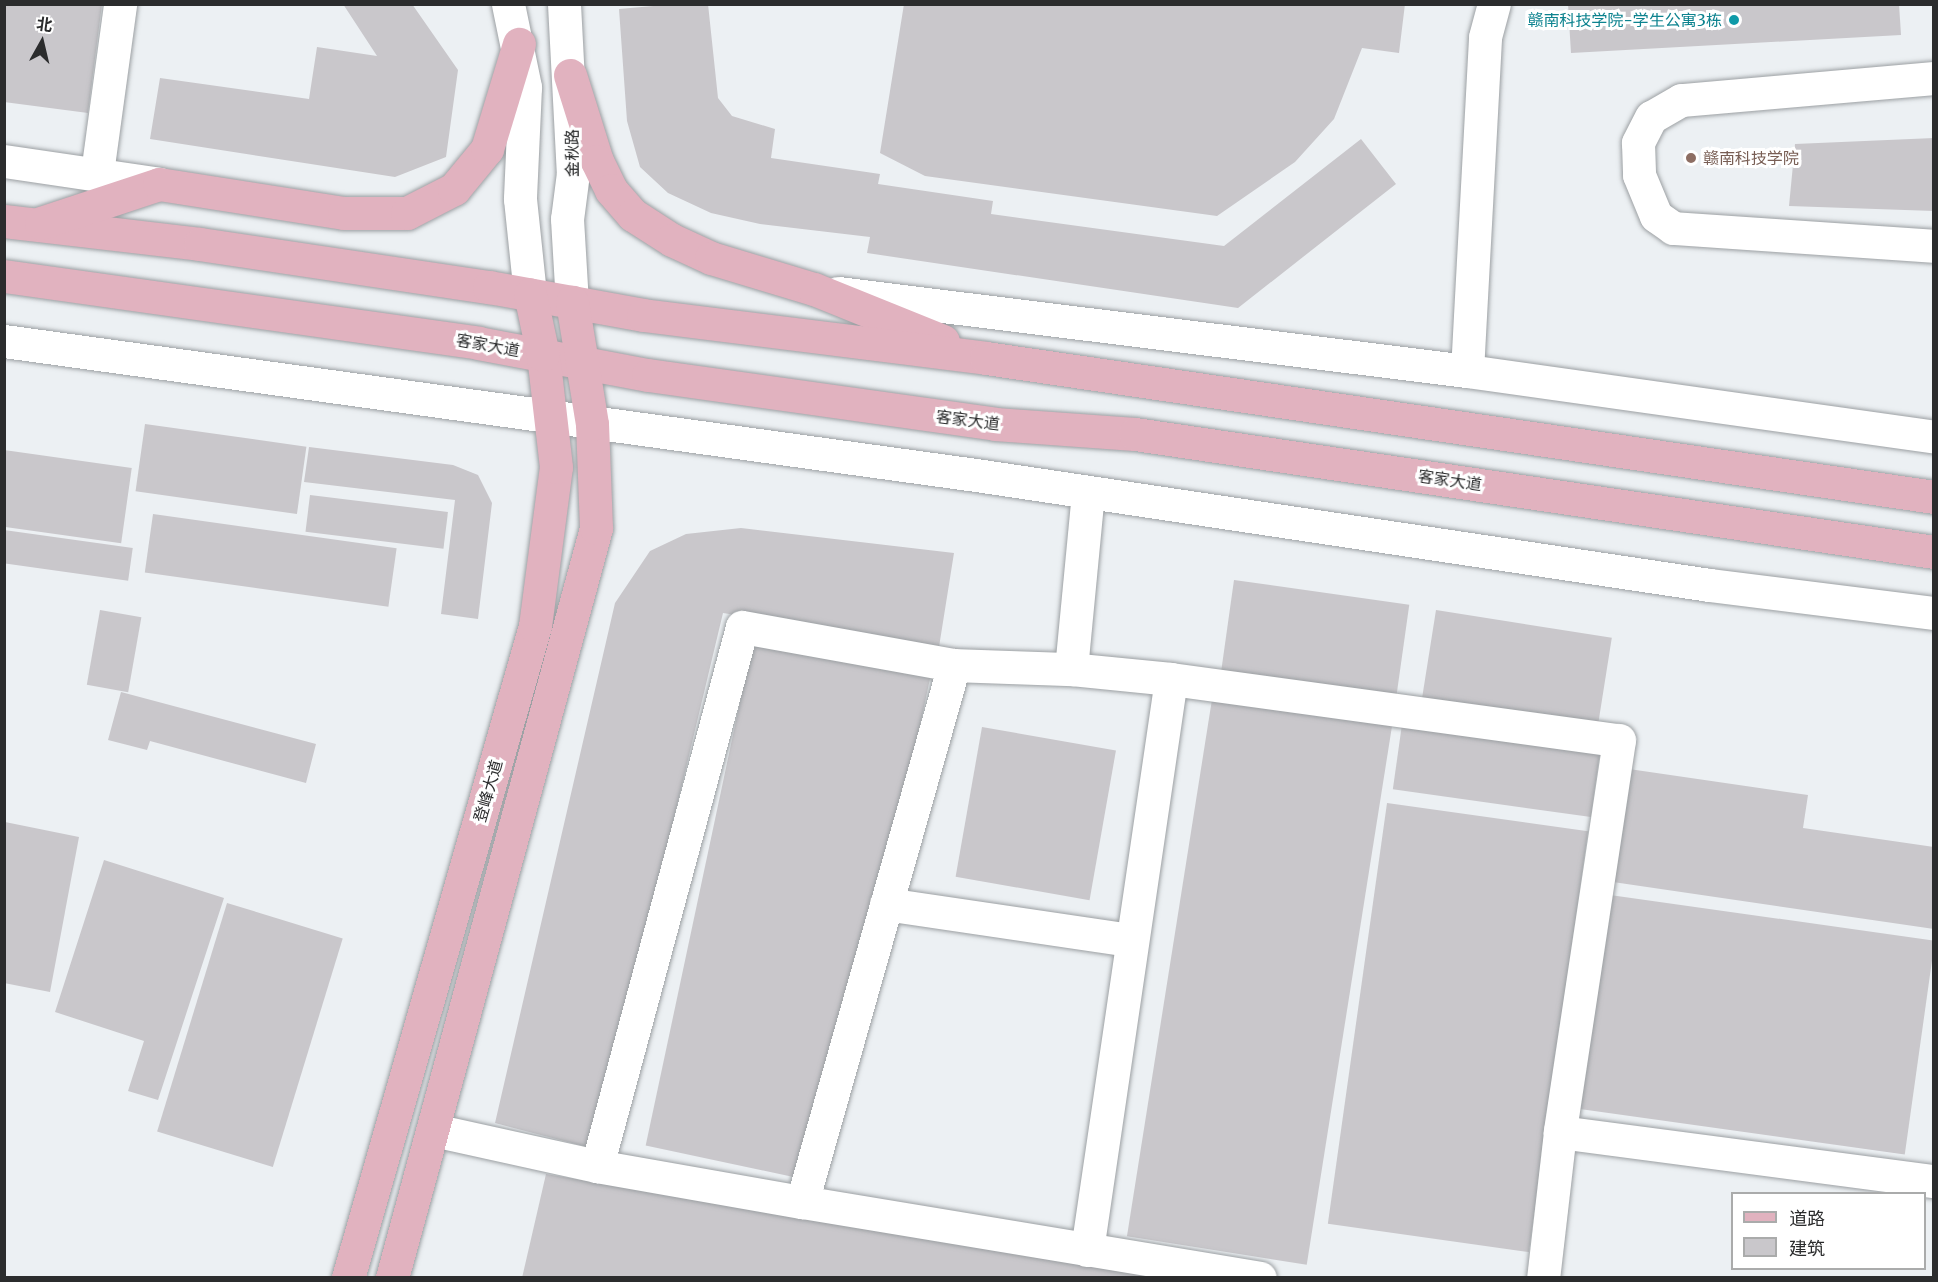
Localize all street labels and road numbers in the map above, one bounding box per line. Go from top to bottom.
street label: 金秋路 [562,129,582,177]
street label: 客家大道 [455,330,521,360]
street label: 客家大道 [935,407,1001,433]
street label: 客家大道 [1417,466,1483,494]
street label: 登峰大道 [470,758,506,824]

